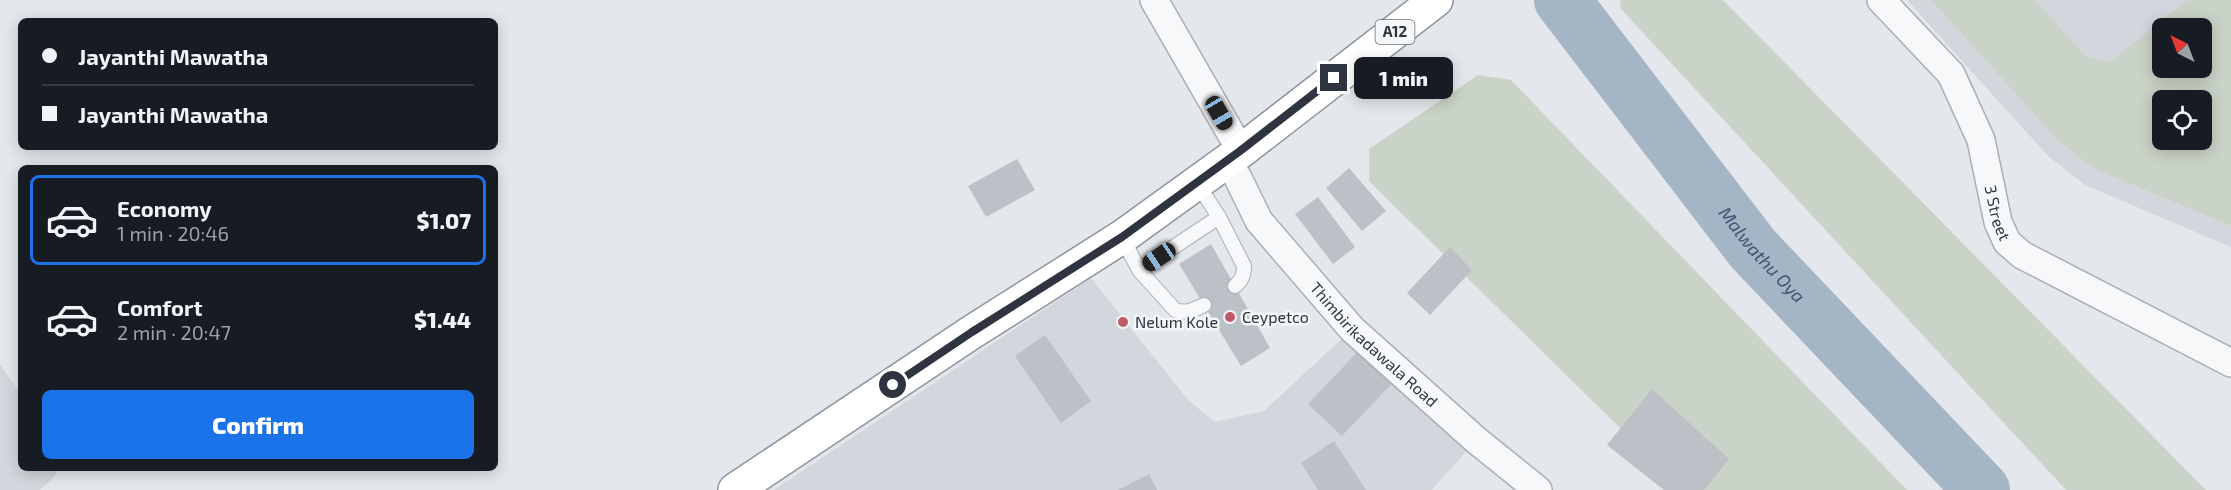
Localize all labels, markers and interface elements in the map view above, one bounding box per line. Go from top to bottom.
north arrow [2152,18,2212,78]
map controls [2152,18,2212,150]
road number: A12 [1376,20,1414,44]
text: Jayanthi Mawatha [78,43,268,69]
callout: 1 min [1355,57,1454,99]
route end [1320,64,1347,91]
text: 1 min [1379,66,1428,90]
button: locate [2152,90,2212,150]
car [1202,93,1236,133]
text: Jayanthi Mawatha [78,101,268,127]
street label: 3 Street [1982,183,2015,243]
icon: car [45,193,99,247]
text: Economy [117,195,212,221]
water label: Malwathu Oya [1715,202,1810,307]
text: $1.07 [417,207,471,233]
text: 1 min · 20:46 [117,221,229,245]
car [1139,239,1179,275]
street label: Thimbirikadawala Road [1307,278,1442,410]
icon: car [45,292,99,346]
text: Comfort [117,294,202,320]
text: $1.44 [414,306,471,332]
place label: Ceypetco [1242,307,1309,326]
marker: Ceypetco [1223,310,1237,324]
place label: Nelum Kole [1135,312,1218,331]
marker: Nelum Kole [1116,315,1130,329]
text: 2 min · 20:47 [117,320,231,344]
route start [879,371,906,398]
button: Confirm [42,390,474,459]

